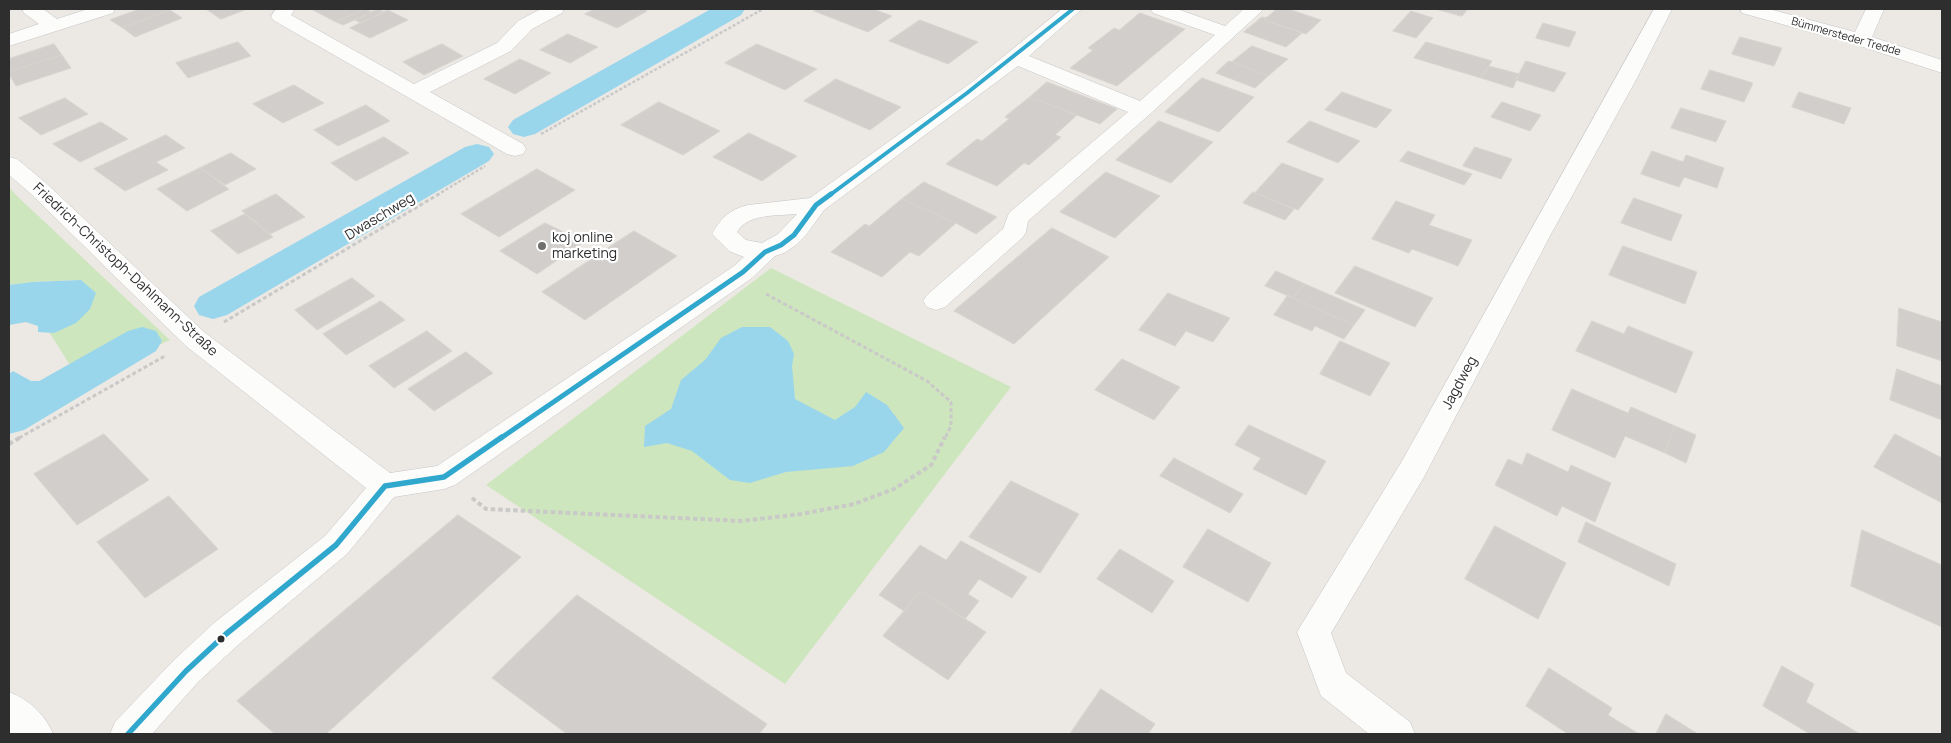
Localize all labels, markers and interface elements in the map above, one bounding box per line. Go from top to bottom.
street label: Bümmersteder Tredde [1790,15,1902,59]
street label: Friedrich-Christoph-Dahlmann-Straße [29,180,221,360]
street label: Dwaschweg [342,190,418,244]
place label: koj online marketing [552,230,617,262]
marker: koj online marketing [536,240,548,252]
street label: Jagdweg [1439,354,1481,412]
unlabelled marker [216,634,226,644]

